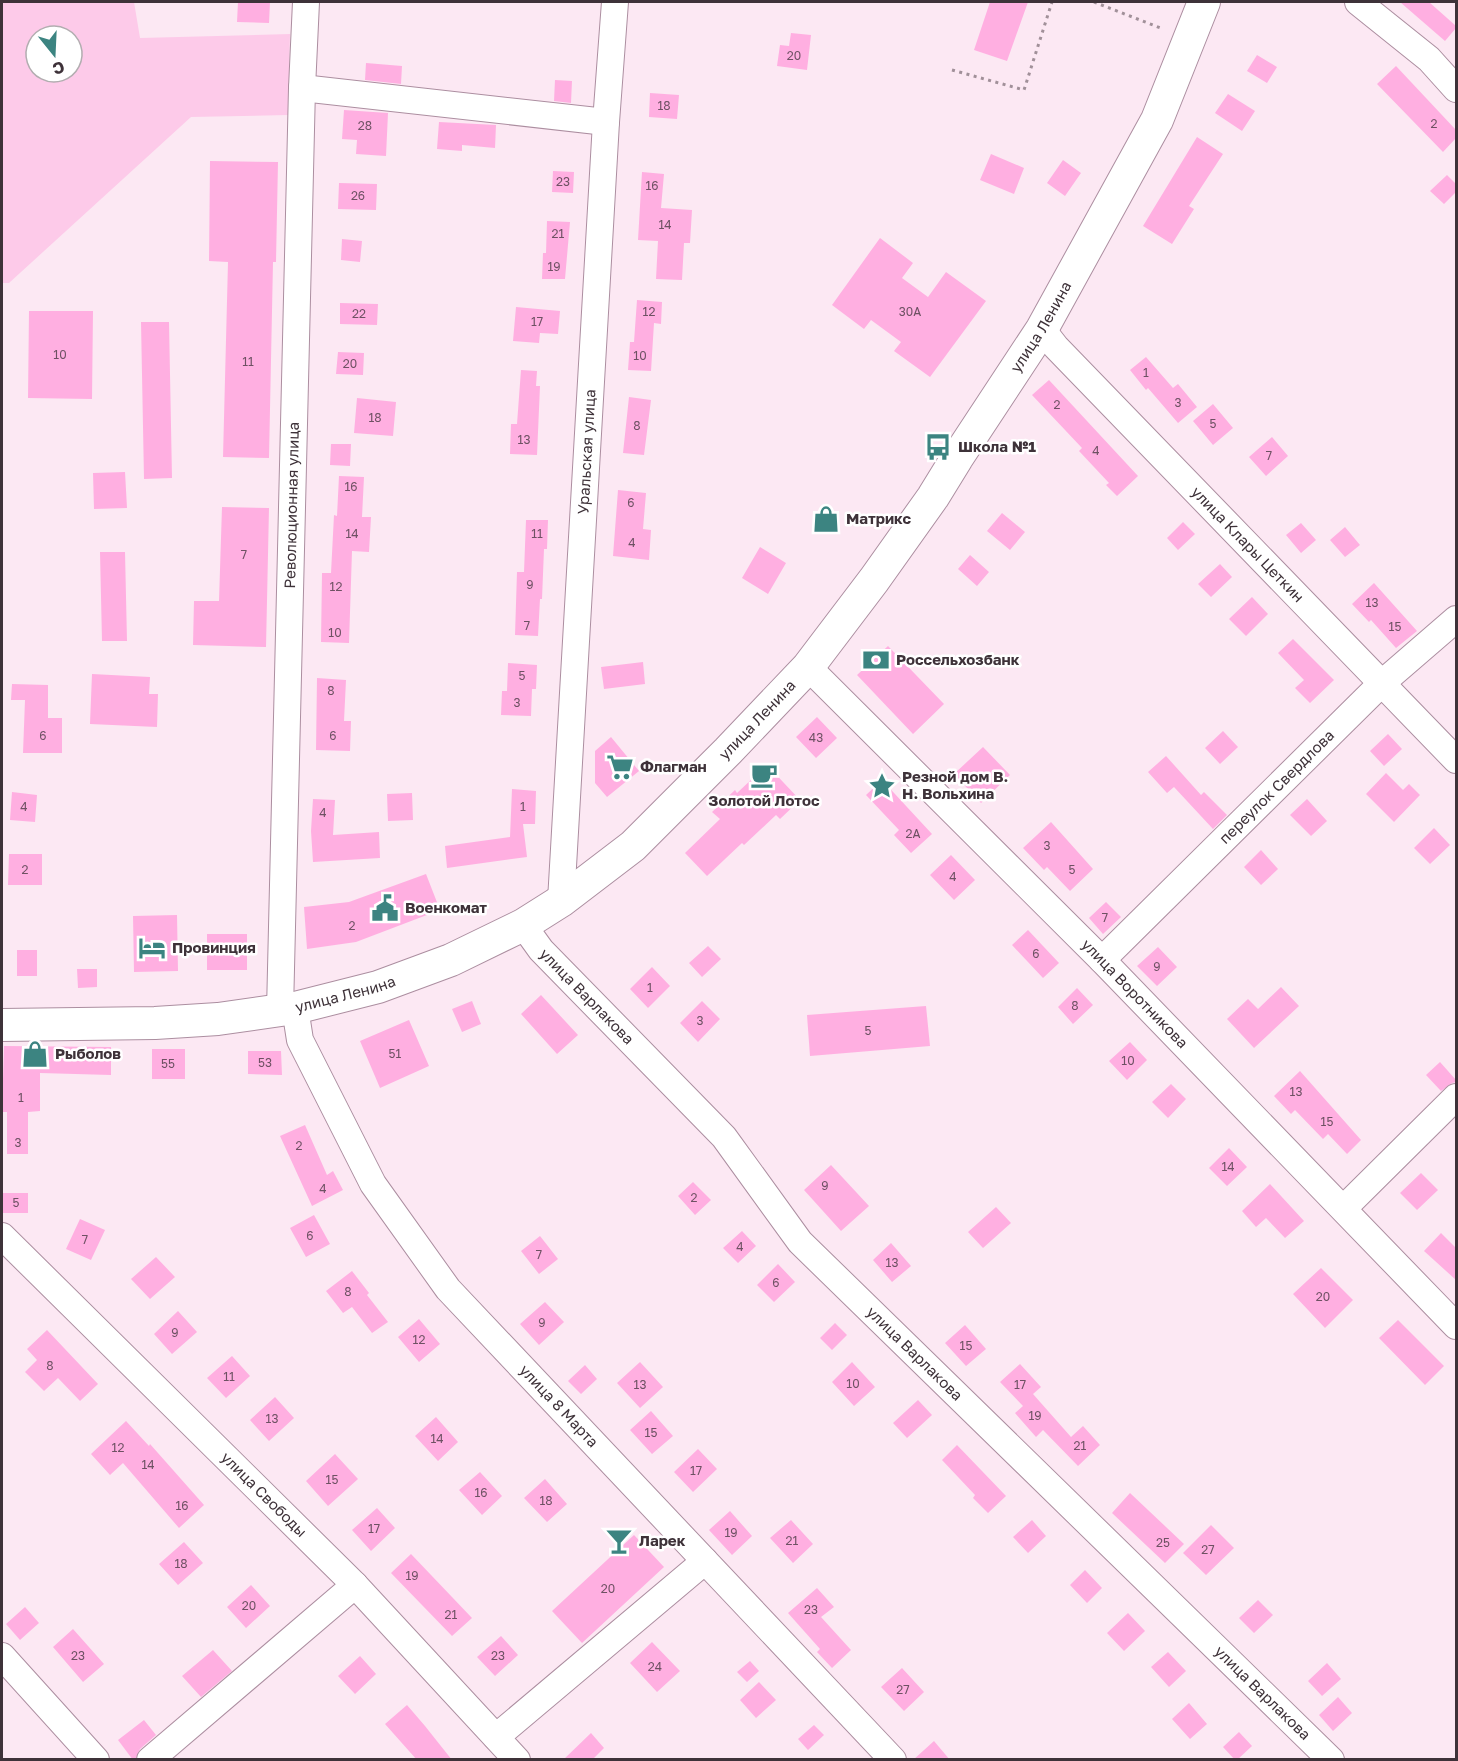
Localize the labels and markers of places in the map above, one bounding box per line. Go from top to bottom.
bus stop icon: Школа №1 [923,432,953,462]
place label: Школа №1 [958,437,1036,455]
shop icon: Матрикс [811,504,841,534]
place label: Матрикс [846,509,911,527]
bank icon: Россельхозбанк [861,645,891,675]
place label: Россельхозбанк [896,650,1020,668]
supermarket icon: Флагман [605,752,635,782]
place label: Флагман [640,757,707,775]
cafe icon: Золотой Лотос [749,760,779,790]
place label: Резной дом В. Н. Вольхина [902,767,1008,802]
place icon: Резной дом В. Н. Вольхина [867,771,897,801]
place label: Золотой Лотос [708,791,820,809]
public building icon: Военкомат [370,893,400,923]
place label: Военкомат [405,898,487,916]
hotel icon: Провинция [137,933,167,963]
place label: Провинция [172,938,256,956]
shop icon: Рыболов [20,1039,50,1069]
place label: Рыболов [55,1044,121,1062]
bar icon: Ларек [604,1526,634,1556]
place label: Ларек [639,1531,686,1549]

